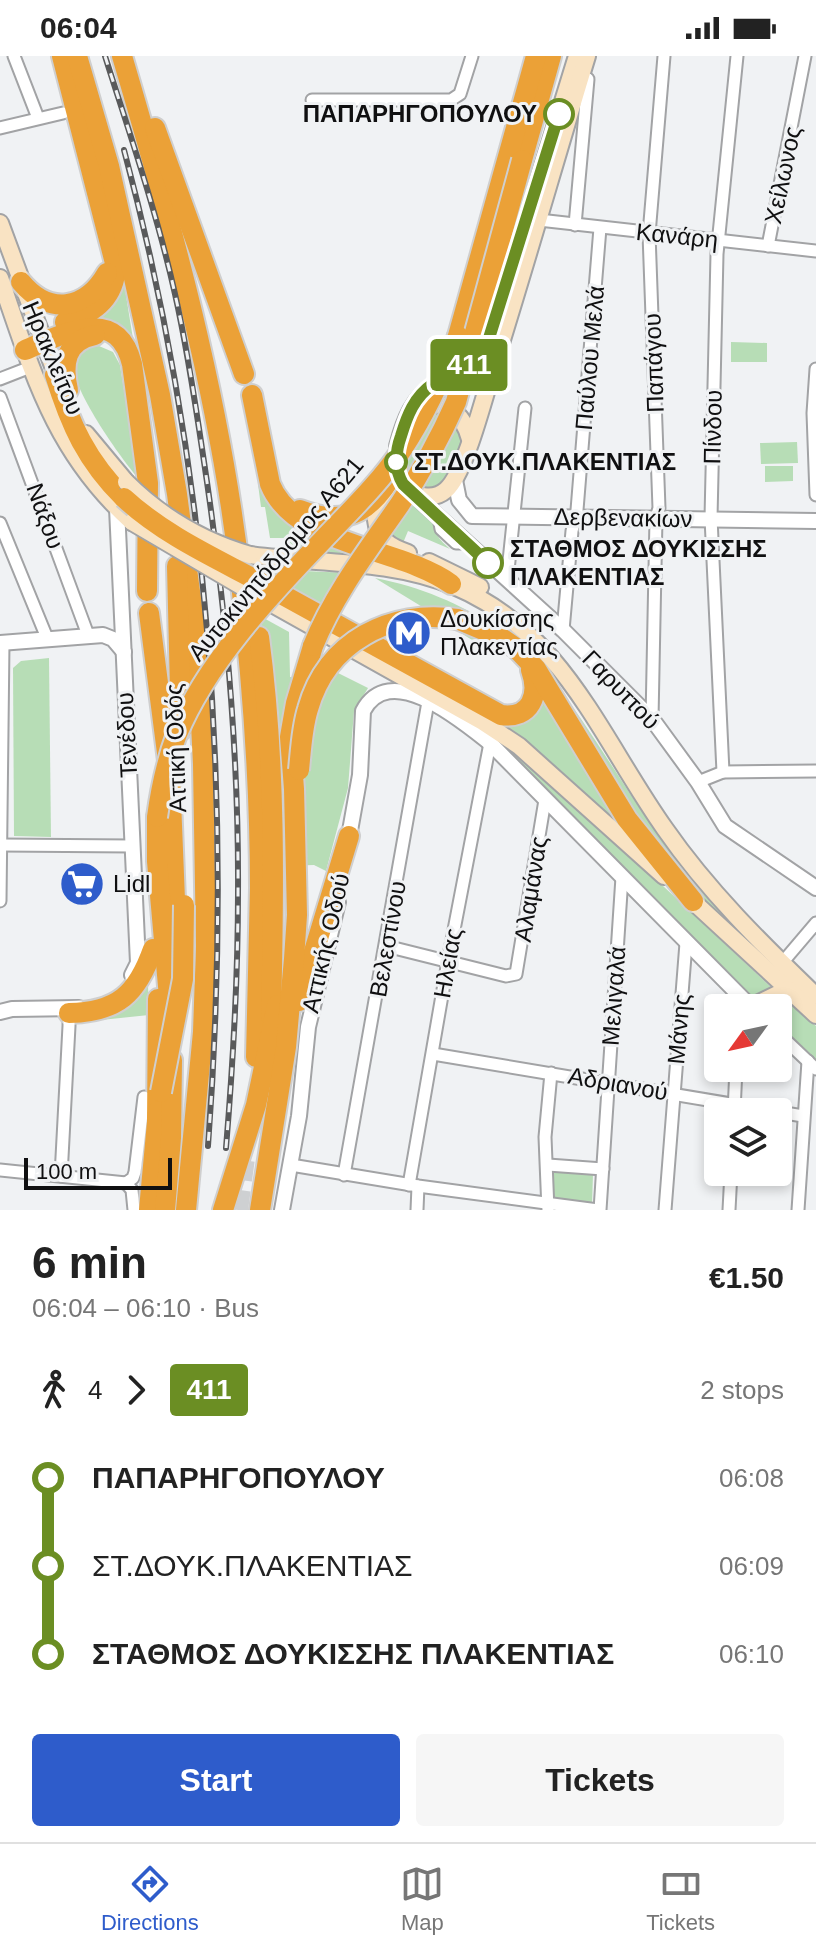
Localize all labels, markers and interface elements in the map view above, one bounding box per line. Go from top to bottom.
text: 06:04 [40,11,117,44]
marker: ΠΑΠΑΡΗΓΟΠΟΥΛΟΥ [544,99,574,129]
place label: ΠΑΠΑΡΗΓΟΠΟΥΛΟΥ [303,100,537,127]
street label: Χείλωνος [759,124,806,226]
street label: Κανάρη [635,218,719,253]
street label: Παύλου Μελά [570,284,609,432]
street label: Ηρακλείτου [17,297,89,419]
street label: Παπάγου [638,313,669,413]
line badge: 411 [423,339,515,391]
text: 411 [446,349,492,380]
street label: Πίνδου [698,390,727,464]
place label: ΣΤ.ΔΟΥΚ.ΠΛΑΚΕΝΤΙΑΣ [414,448,676,475]
street label: Αυτοκινητόδρομος Α621 [182,451,369,666]
marker: ΣΤ.ΔΟΥΚ.ΠΛΑΚΕΝΤΙΑΣ [385,451,407,473]
street label: Νάξου [21,479,70,552]
street label: Δερβενακίων [553,503,693,532]
place label: ΣΤΑΘΜΟΣ ΔΟΥΚΙΣΣΗΣ ΠΛΑΚΕΝΤΙΑΣ [510,535,767,590]
marker: ΣΤΑΘΜΟΣ ΔΟΥΚΙΣΣΗΣ ΠΛΑΚΕΝΤΙΑΣ [473,548,503,578]
place label: Δουκίσσης Πλακεντίας [440,605,558,660]
metro station icon: Δουκίσσης Πλακεντίας [385,609,433,657]
street label: Γαρυττού [577,645,665,735]
street label: Αττική Οδός [160,683,191,813]
street label: Τενέδου [111,692,142,778]
street label: Αλαμάνας [509,834,552,944]
supermarket icon: Lidl [58,860,106,908]
place label: Lidl [113,870,150,897]
street label: Αττικής Οδού [296,870,355,1015]
street label: Βελεστίνου [364,879,411,999]
street label: Ηλείας [428,926,467,1000]
street label: Μελιγαλά [597,945,630,1046]
street label: Μάνης [662,993,695,1065]
north arrow [704,994,792,1082]
map controls [704,994,792,1186]
street label: Αδριανού [566,1061,670,1106]
button: layers [704,1098,792,1186]
scale bar [24,1154,172,1190]
text: 100 m [36,1159,97,1184]
text: 6 min [32,1238,147,1287]
text: €1.50 [709,1261,784,1294]
text: 06:04 – 06:10 · Bus [32,1293,259,1323]
icon: walk [32,1368,76,1412]
icon: forward [114,1368,158,1412]
text: 411 [186,1374,232,1405]
text: 4 [88,1375,102,1405]
text: 2 stops [700,1375,784,1405]
text: ΠΑΠΑΡΗΓΟΠΟΥΛΟΥ [92,1461,385,1494]
text: 06:08 [719,1463,784,1493]
text: ΣΤ.ΔΟΥΚ.ΠΛΑΚΕΝΤΙΑΣ [92,1549,413,1582]
text: 06:09 [719,1551,784,1581]
text: ΣΤΑΘΜΟΣ ΔΟΥΚΙΣΣΗΣ ΠΛΑΚΕΝΤΙΑΣ [92,1637,614,1670]
text: 06:10 [719,1639,784,1669]
button: Start [32,1734,400,1826]
button: Tickets [416,1734,784,1826]
tab: Directions [101,1862,199,1936]
tab: Map [400,1862,444,1936]
tab: Tickets [646,1862,715,1936]

